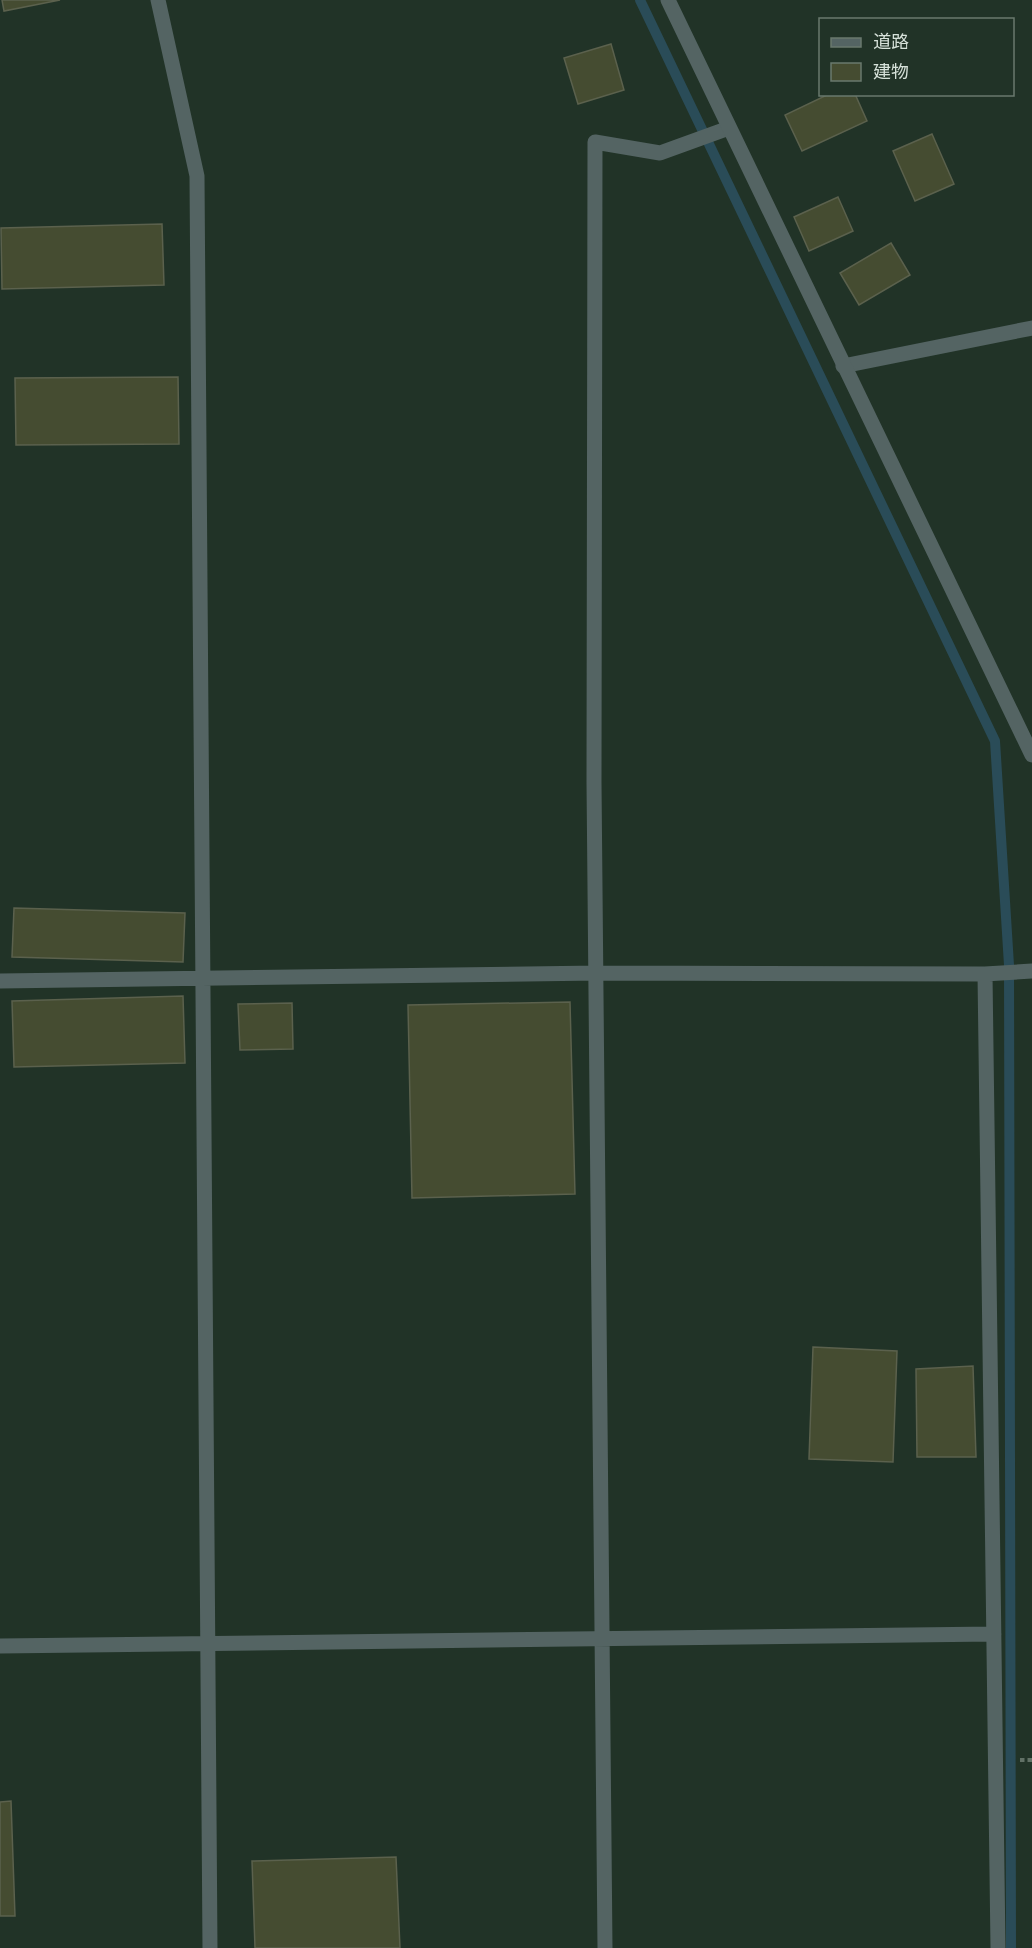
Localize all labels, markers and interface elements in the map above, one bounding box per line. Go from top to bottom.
legend [819,18,1014,96]
text: 道路 [873,31,909,53]
text: 建物 [873,61,909,83]

